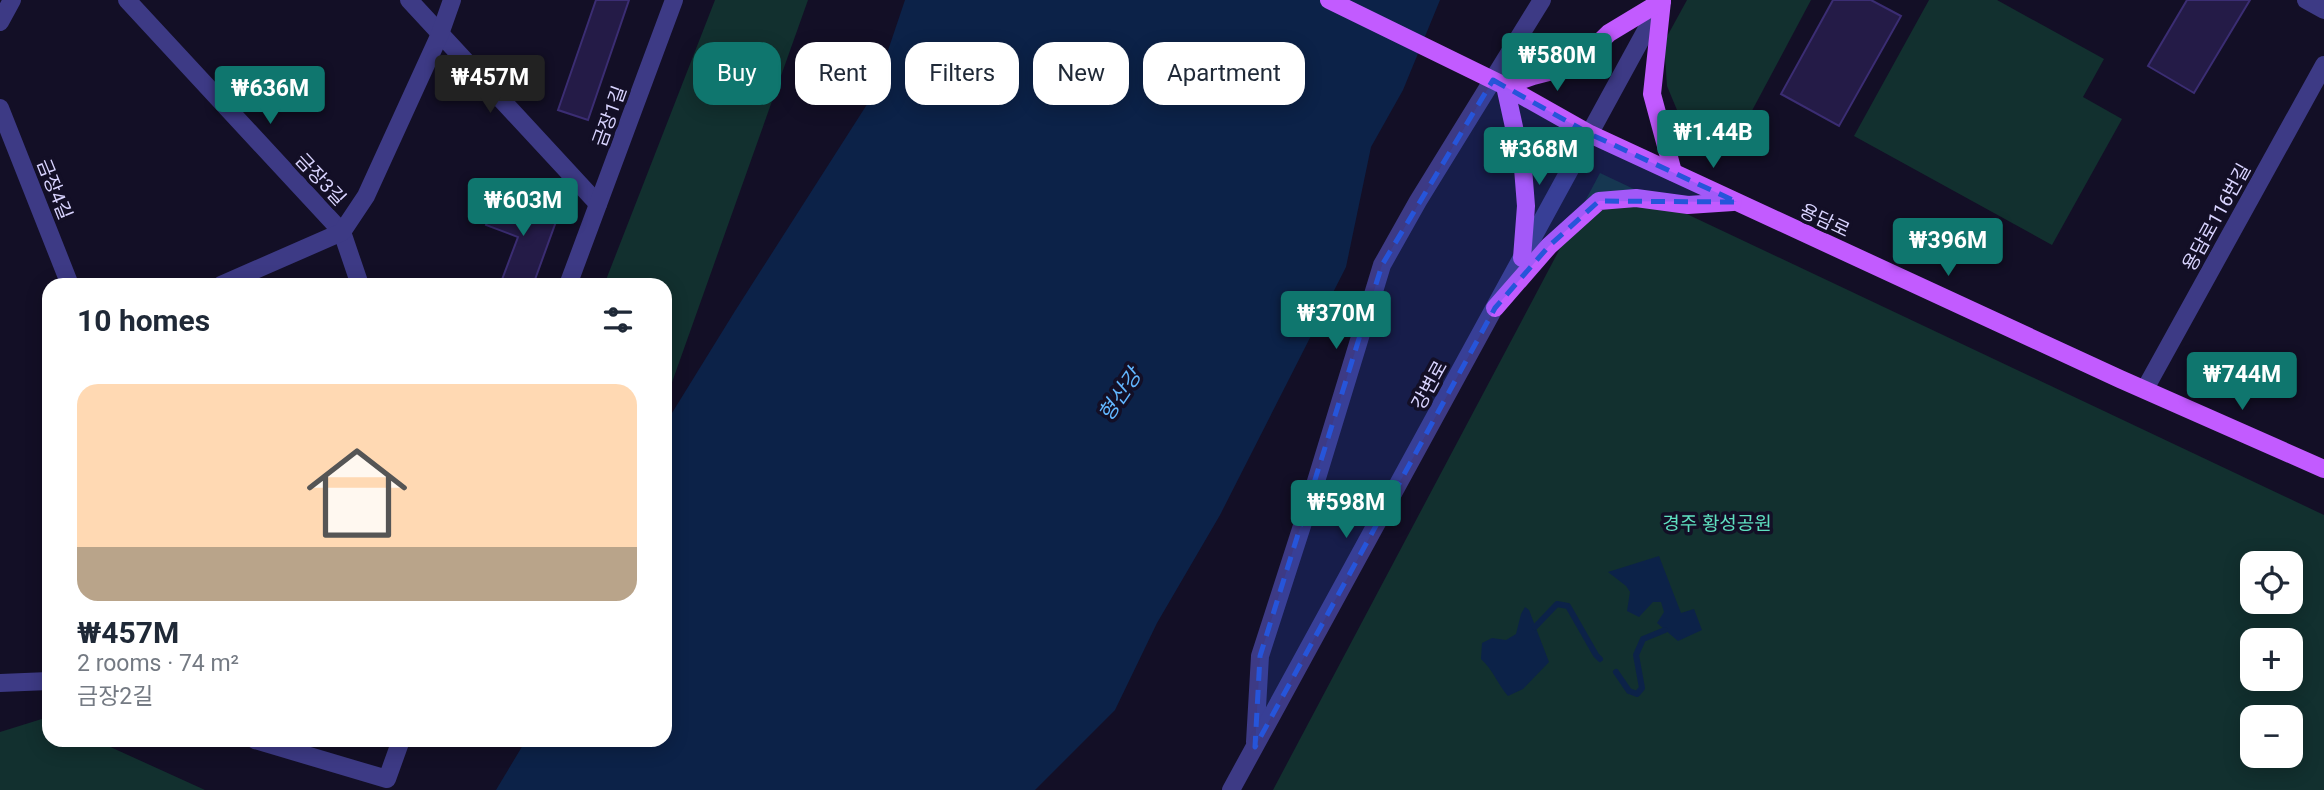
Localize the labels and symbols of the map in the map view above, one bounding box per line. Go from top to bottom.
pin: ₩580M [1508,34,1606,93]
pin: ₩457M [441,55,539,115]
pin: ₩636M [221,66,319,126]
street label: 금장1길 [588,83,631,150]
pin: ₩1.44B [1656,110,1770,170]
pin: ₩368M [1490,128,1588,187]
street label: 금장3길 [291,148,351,210]
street label: 금장4길 [32,156,77,223]
street label: 용담로116번길 [2177,159,2255,275]
pin: ₩603M [474,178,572,238]
street label: 용담로 [1796,199,1853,242]
pin: ₩396M [1899,218,1997,278]
pin: ₩370M [1287,292,1385,351]
pin: ₩744M [2193,352,2291,412]
street label: 강변로 [1407,357,1452,414]
water label: 형산강 [1094,362,1148,426]
pin: ₩598M [1297,480,1395,540]
park label: 경주 황성공원 [1662,512,1772,535]

